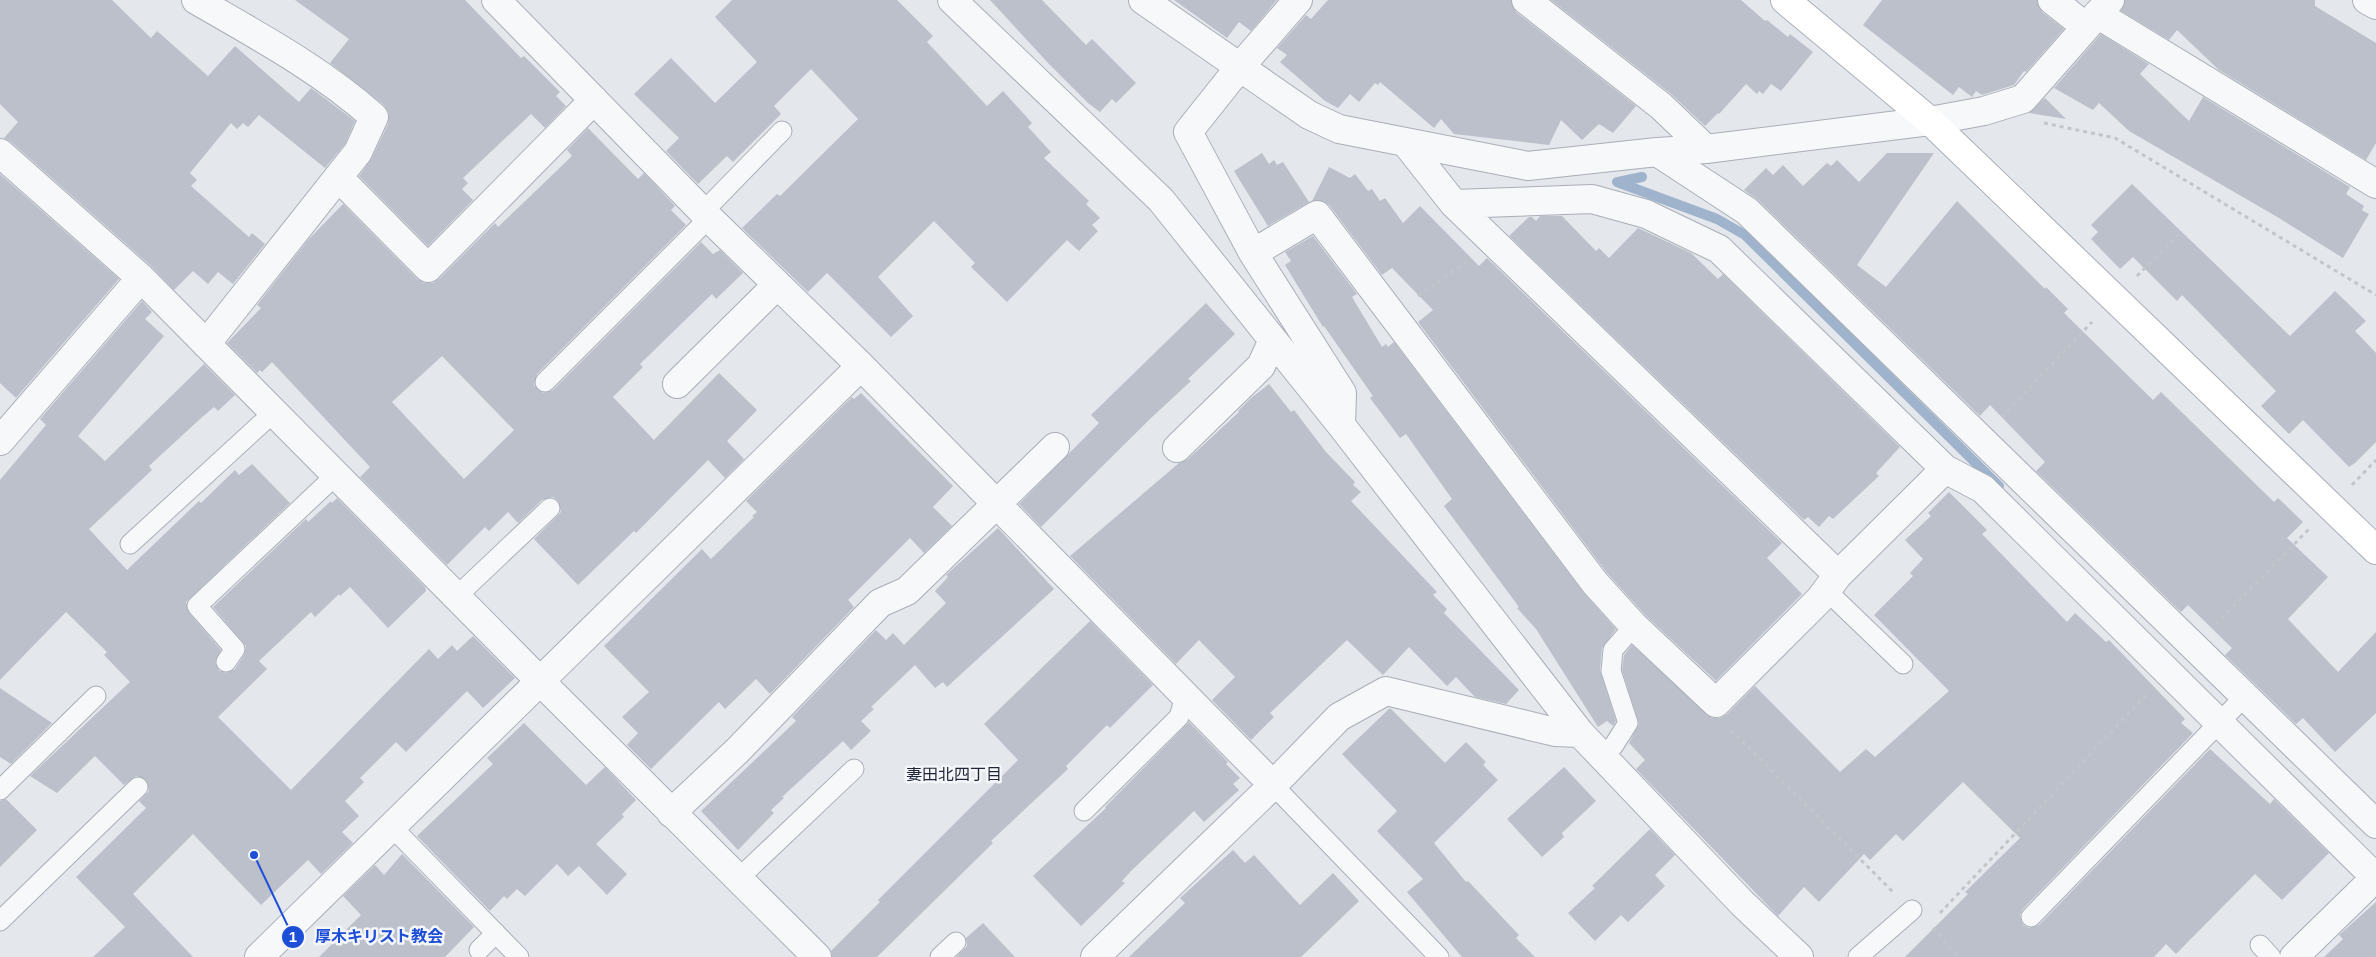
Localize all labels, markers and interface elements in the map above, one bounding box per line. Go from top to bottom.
district label: 妻田北四丁目 [906,766,1002,783]
callout: 厚木キリスト教会 [280,921,453,952]
text: 1 [289,928,297,945]
text: 厚木キリスト教会 [315,928,443,945]

